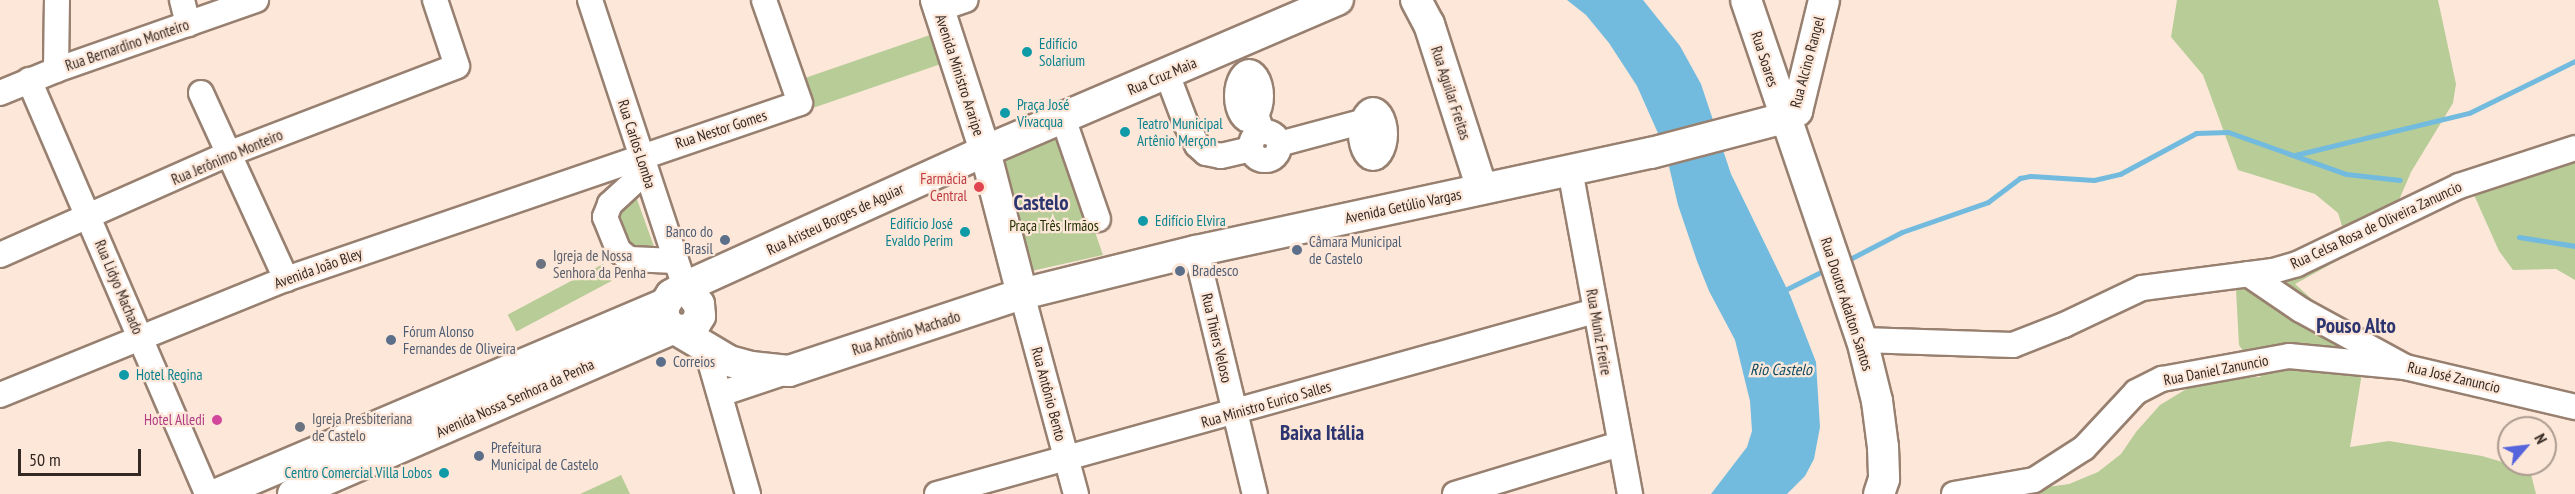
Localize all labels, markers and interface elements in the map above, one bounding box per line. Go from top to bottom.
street label: Avenida Ministro Araripe [932,12,988,138]
street label: Rua Alcino Rangel [1786,14,1828,110]
street label: Rua Bernardino Monteiro [63,15,191,75]
street label: Rua Soares [1748,29,1782,89]
place label: Edifício Solarium [1039,34,1085,69]
street label: Rua Aguilar Freitas [1427,44,1475,142]
marker: Edifício Solarium [1020,45,1034,59]
street label: Rua Cruz Maia [1125,53,1199,99]
place label: Praça José Vivacqua [1017,95,1069,130]
street label: Rua Carlos Lomba [614,97,660,191]
street label: Rua Nestor Gomes [673,106,769,152]
marker: Praça José Vivacqua [998,106,1012,120]
place label: Teatro Municipal Artênio Merçon [1137,114,1223,149]
street label: Rua Jerônimo Monteiro [169,125,285,189]
marker: Teatro Municipal Artênio Merçon [1118,125,1132,139]
place label: Farmácia Central [920,169,967,204]
street label: Rua Celsa Rosa de Oliveira Zanuncio [2287,177,2465,273]
street label: Rua Aristeu Borges de Aguiar [763,179,907,259]
marker: Farmácia Central [972,180,986,194]
street label: Avenida Getúlio Vargas [1343,185,1463,227]
district label: Castelo [1014,190,1068,216]
place label: Edifício Elvira [1155,212,1226,230]
place label: Edifício José Evaldo Perim [885,214,953,249]
marker: Edifício Elvira [1136,214,1150,228]
park label: Praça Três Irmãos [1009,217,1099,235]
place label: Banco do Brasil [666,222,713,257]
marker: Edifício José Evaldo Perim [958,225,972,239]
place label: Câmara Municipal de Castelo [1309,232,1401,267]
marker: Banco do Brasil [718,233,732,247]
street label: Rua Doutor Adalton Santos [1817,235,1877,373]
street label: Rua Lidyo Machado [91,237,147,337]
marker: Câmara Municipal de Castelo [1290,243,1304,257]
street label: Avenida João Bley [272,244,364,292]
place label: Igreja de Nossa Senhora da Penha [553,246,646,281]
marker: Igreja de Nossa Senhora da Penha [534,257,548,271]
place label: Bradesco [1192,262,1238,280]
marker: Bradesco [1173,264,1187,278]
street label: Rua Muniz Freire [1583,287,1615,377]
street label: Rua Thiers Veloso [1198,291,1236,385]
street label: Rua Antônio Machado [849,307,963,359]
district label: Pouso Alto [2316,313,2396,339]
place label: Fórum Alonso Fernandes de Oliveira [403,322,516,357]
marker: Fórum Alonso Fernandes de Oliveira [384,333,398,347]
street label: Rua Antônio Bento [1028,345,1070,443]
street label: Rua Daniel Zanuncio [2162,351,2270,389]
place label: Correios [673,353,715,371]
street label: Avenida Nossa Senhora da Penha [433,355,597,441]
marker: Correios [654,355,668,369]
street label: Rua José Zanuncio [2406,358,2502,396]
water label: Rio Castelo [1750,359,1812,379]
place label: Hotel Regina [136,366,202,384]
marker: Hotel Regina [117,368,131,382]
street label: Rua Ministro Eurico Salles [1199,377,1333,431]
place label: Igreja Presbiteriana de Castelo [312,409,412,444]
place label: Hotel Alledi [144,411,205,429]
marker: Hotel Alledi [210,413,224,427]
north arrow [2497,416,2557,476]
marker: Igreja Presbiteriana de Castelo [293,420,307,434]
district label: Baixa Itália [1280,420,1364,446]
text: N [2530,430,2552,447]
scale bar [21,437,144,475]
place label: Prefeitura Municipal de Castelo [491,438,598,473]
text: 50 m [29,448,61,471]
marker: Prefeitura Municipal de Castelo [472,449,486,463]
place label: Centro Comercial Villa Lobos [284,464,432,482]
marker: Centro Comercial Villa Lobos [437,466,451,480]

